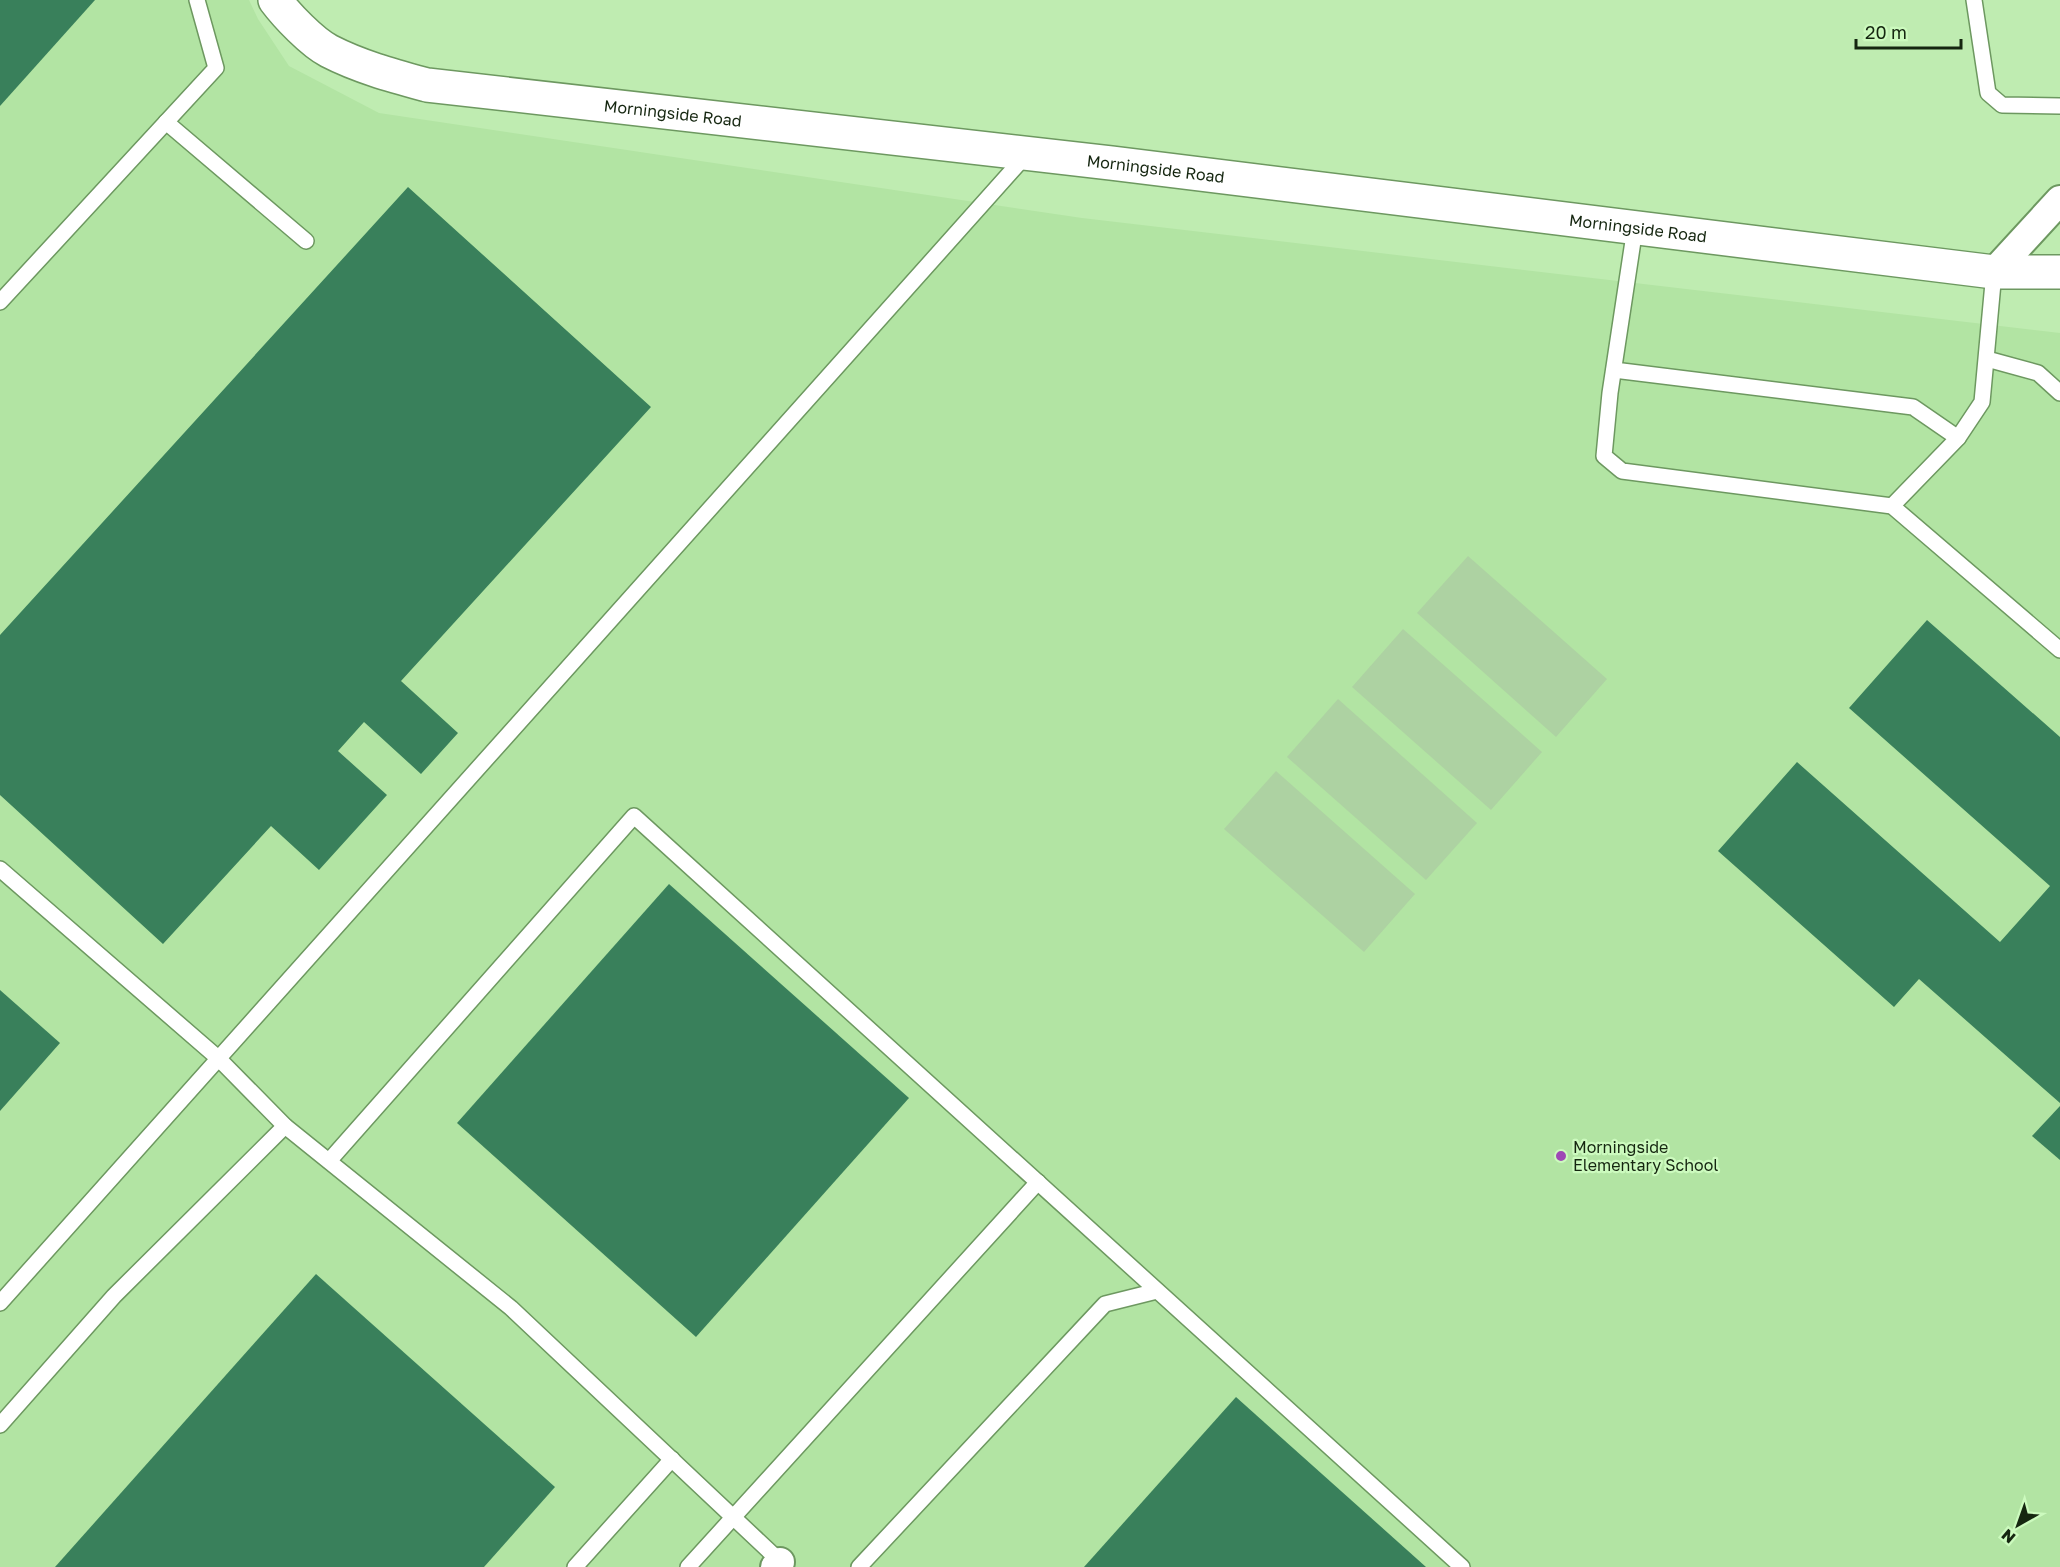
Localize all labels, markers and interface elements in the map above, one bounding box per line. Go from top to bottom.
scale bar [1856,12,1961,50]
text: 20 m [1865,21,1907,43]
street label: Morningside Road [603,95,743,131]
street label: Morningside Road [1086,150,1226,187]
street label: Morningside Road [1568,210,1708,246]
place label: Morningside Elementary School [1573,1137,1718,1175]
marker: Morningside Elementary School [1554,1149,1568,1163]
north arrow [1988,1495,2048,1555]
text: N [1997,1525,2019,1548]

